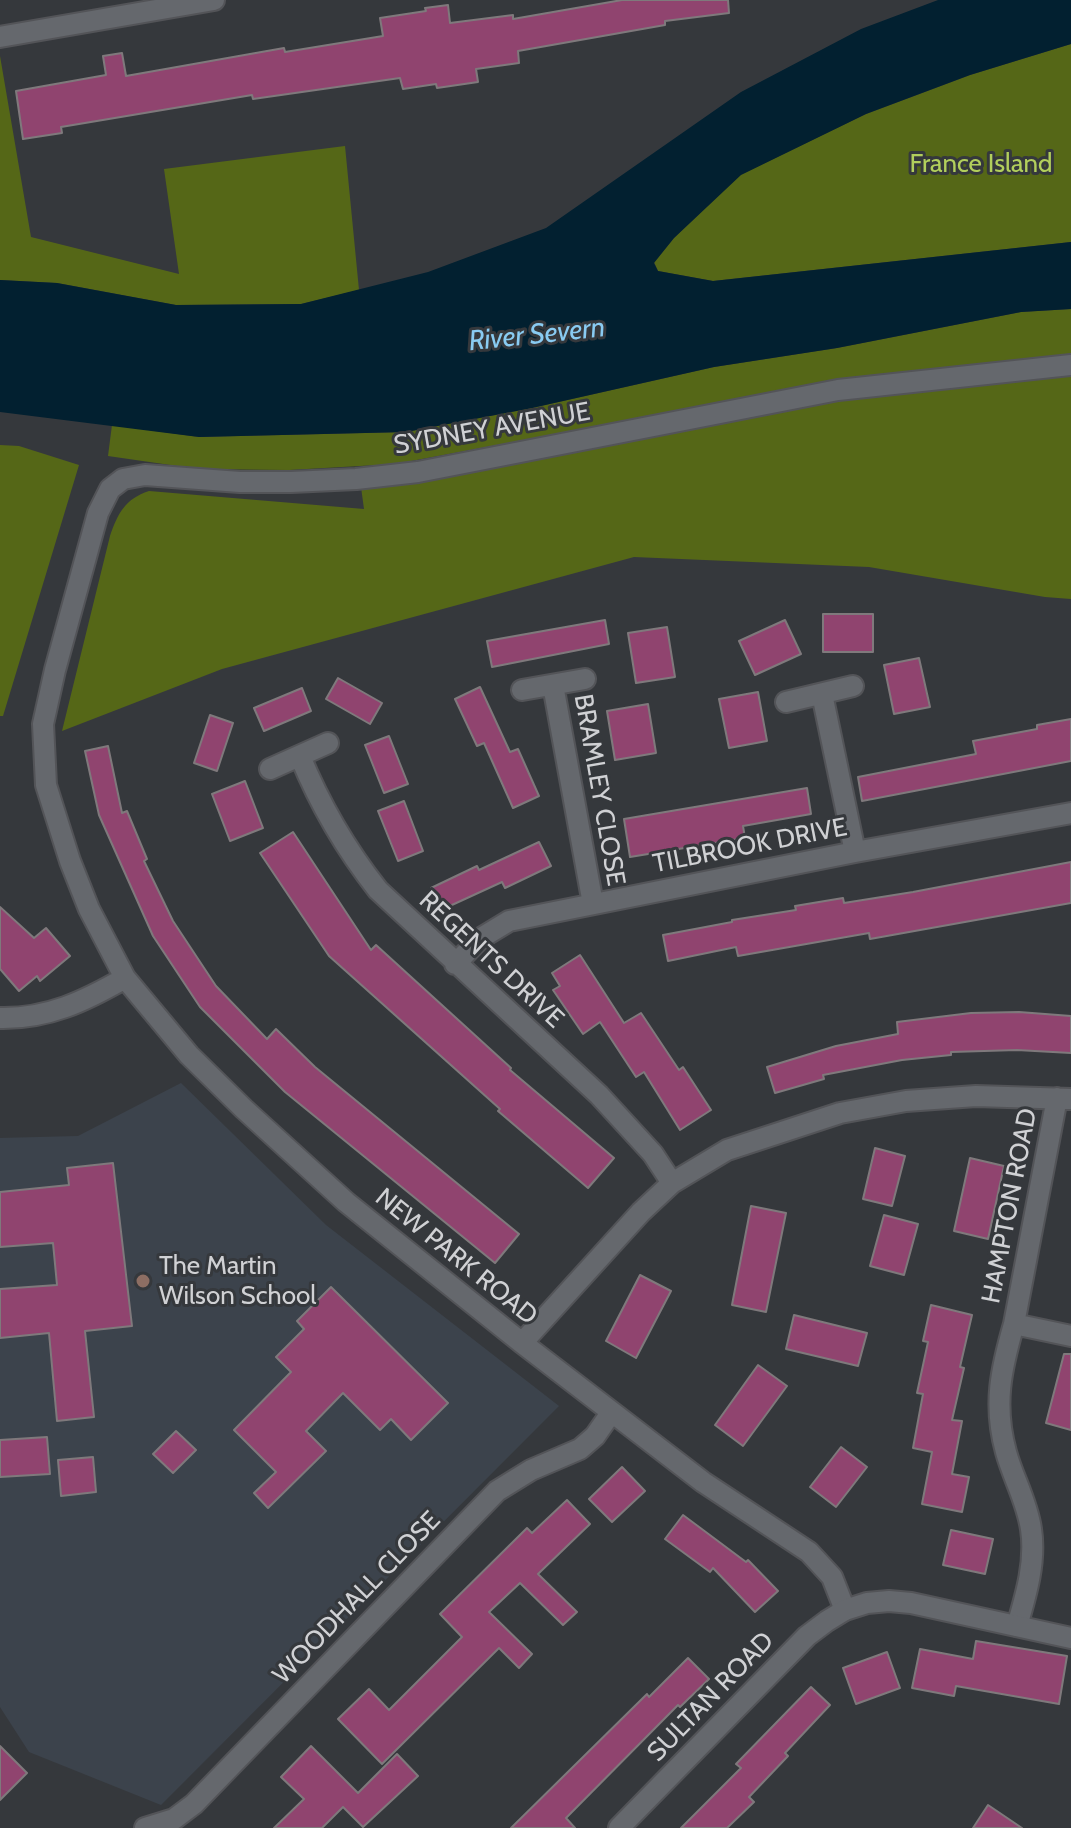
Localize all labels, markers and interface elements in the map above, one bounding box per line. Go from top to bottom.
park label: France Island [910,148,1052,180]
water label: River Severn [467,311,607,359]
street label: SYDNEY AVENUE [391,396,593,462]
street label: BRAMLEY CLOSE [567,692,631,888]
street label: TILBROOK DRIVE [650,812,850,880]
street label: REGENTS DRIVE [412,885,570,1035]
street label: HAMPTON ROAD [976,1106,1044,1306]
street label: NEW PARK ROAD [369,1182,543,1332]
place label: The Martin Wilson School [159,1250,316,1312]
marker: The Martin Wilson School [134,1272,152,1290]
street label: WOODHALL CLOSE [267,1505,447,1691]
street label: SULTAN ROAD [641,1626,781,1768]

